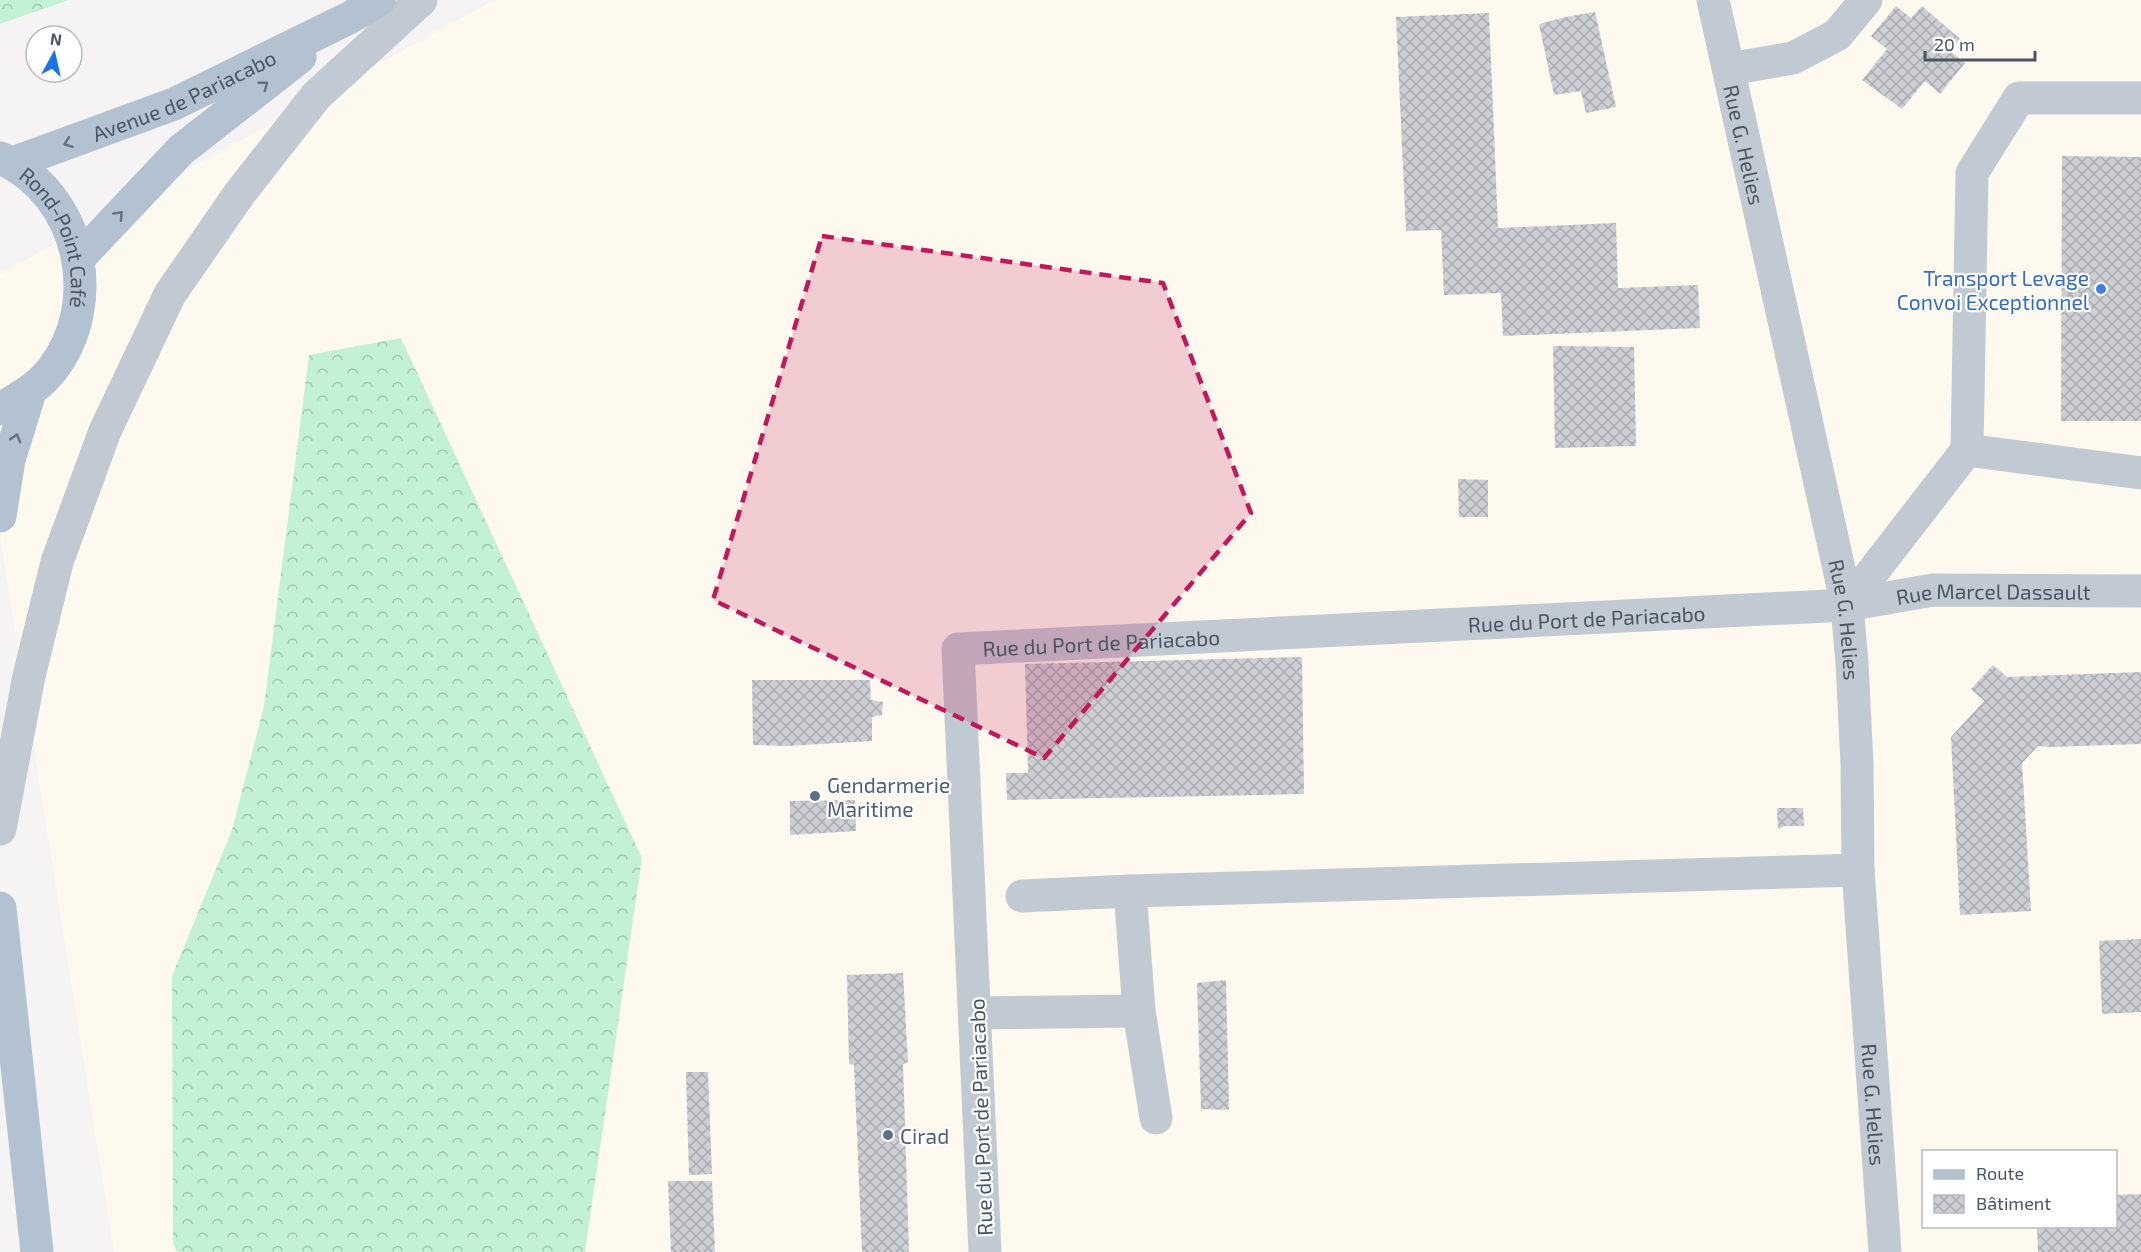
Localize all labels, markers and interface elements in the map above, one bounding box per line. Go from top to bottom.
north arrow [24,24,84,84]
scale bar [1925,24,2034,62]
text: N [49,28,63,49]
text: 20 m [1934,33,1975,55]
street label: Avenue de Pariacabo [89,44,280,145]
one-way arrow [257,82,268,93]
street label: Rue G. Helies [1720,82,1770,207]
one-way arrow [63,136,73,149]
street label: Rond-Point Café [15,161,93,309]
one-way arrow [112,212,123,222]
place label: Transport Levage Convoi Exceptionnel [1897,265,2090,314]
marker: Transport Levage Convoi Exceptionnel [2094,282,2108,296]
one-way arrow [9,433,21,444]
street label: Rue G. Helies [1825,557,1865,681]
street label: Rue Marcel Dassault [1894,577,2091,609]
street label: Rue du Port de Pariacabo [1467,600,1706,636]
street label: Rue du Port de Pariacabo [982,624,1221,660]
place label: Gendarmerie Maritime [827,772,950,821]
marker: Gendarmerie Maritime [808,789,822,803]
street label: Rue du Port de Pariacabo [963,998,997,1236]
street label: Rue G. Helies [1858,1042,1891,1166]
place label: Cirad [900,1123,949,1148]
marker: Cirad [881,1128,895,1142]
legend [1922,1150,2117,1228]
text: Route [1976,1162,2024,1184]
text: Bâtiment [1976,1192,2051,1214]

